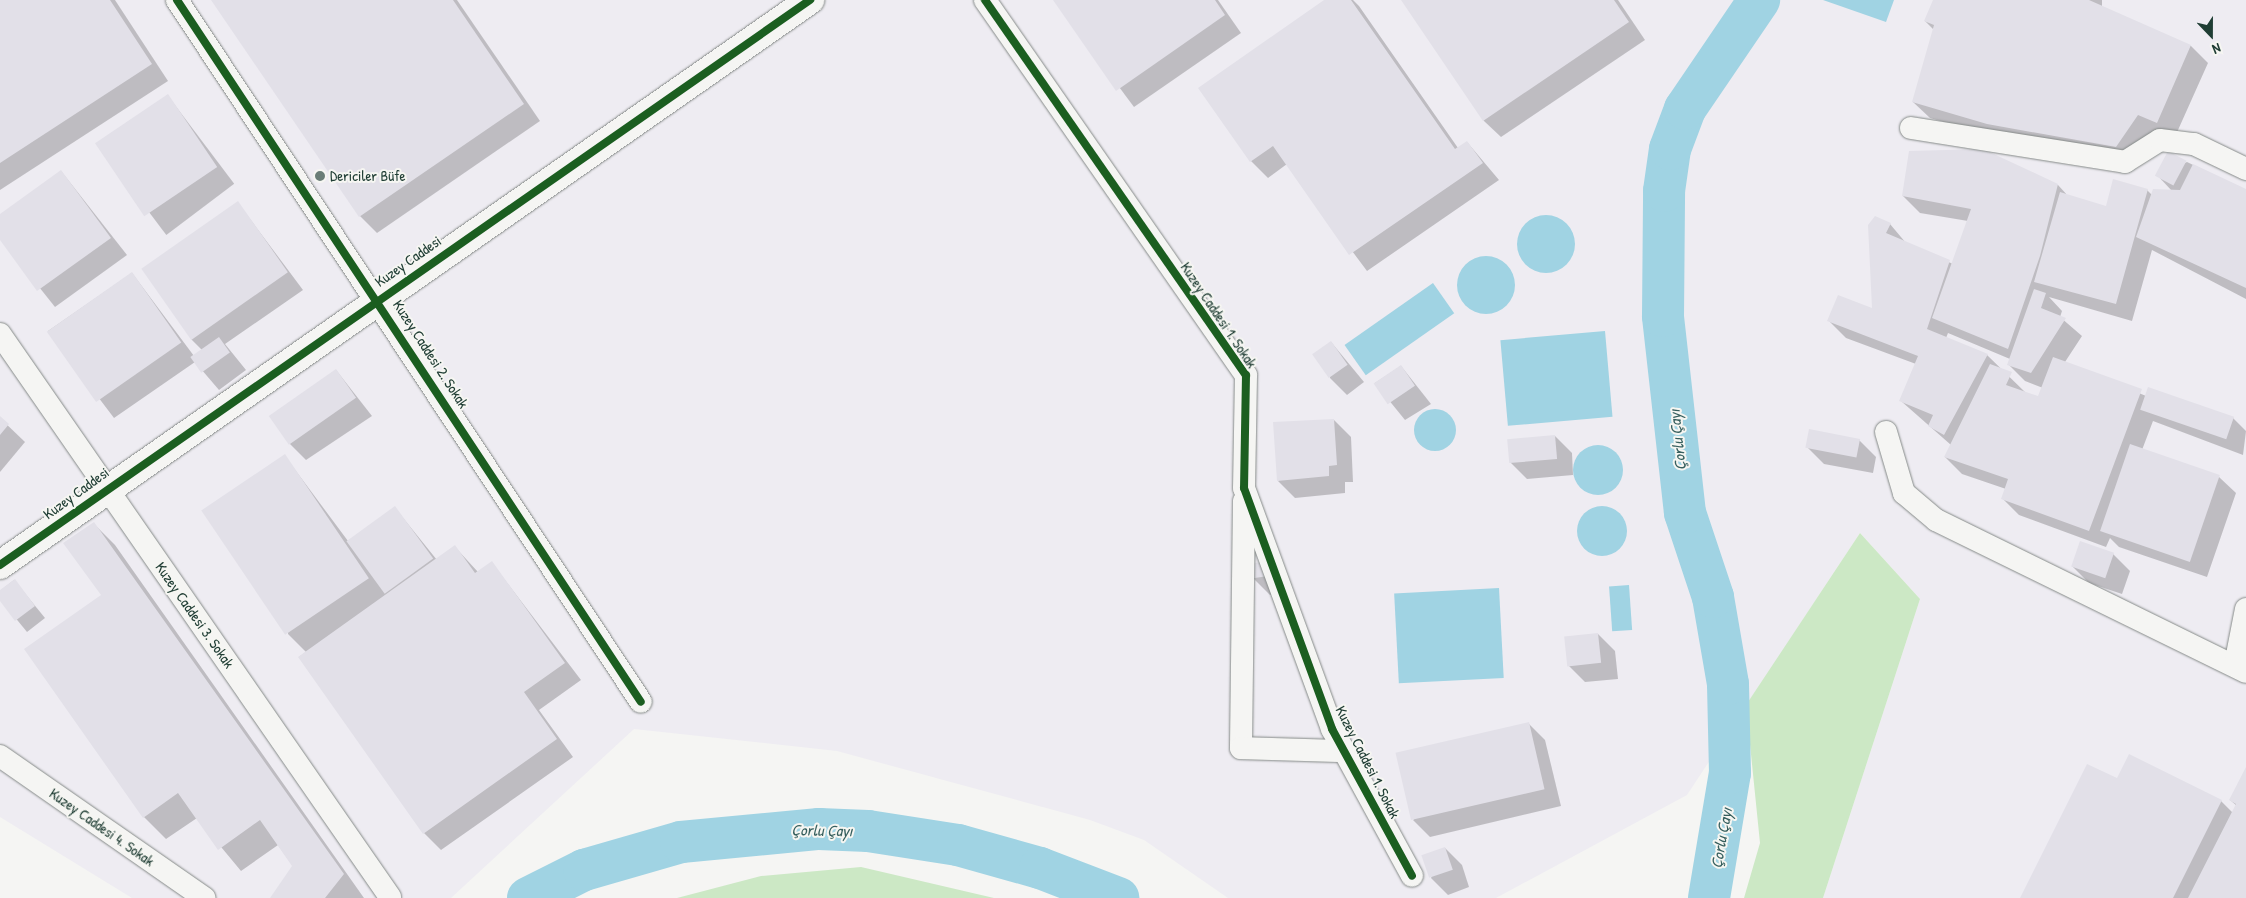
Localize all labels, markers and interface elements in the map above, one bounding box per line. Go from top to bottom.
north arrow [2186,10,2236,60]
text: N [2210,39,2224,60]
place label: Dericiler Büfe [330,167,406,185]
marker: Dericiler Büfe [314,170,326,182]
street label: Kuzey Caddesi [371,232,445,290]
street label: Kuzey Caddesi 1. Sokak [1177,259,1261,371]
street label: Kuzey Caddesi 2. Sokak [389,297,473,411]
water label: Çorlu Çayı [1664,409,1690,471]
street label: Kuzey Caddesi [40,463,112,523]
street label: Kuzey Caddesi 3. Sokak [152,559,238,671]
street label: Kuzey Caddesi 1. Sokak [1332,703,1404,821]
street label: Kuzey Caddesi 4. Sokak [46,784,158,870]
water label: Çorlu Çayı [1706,806,1736,870]
water label: Çorlu Çayı [791,820,853,840]

